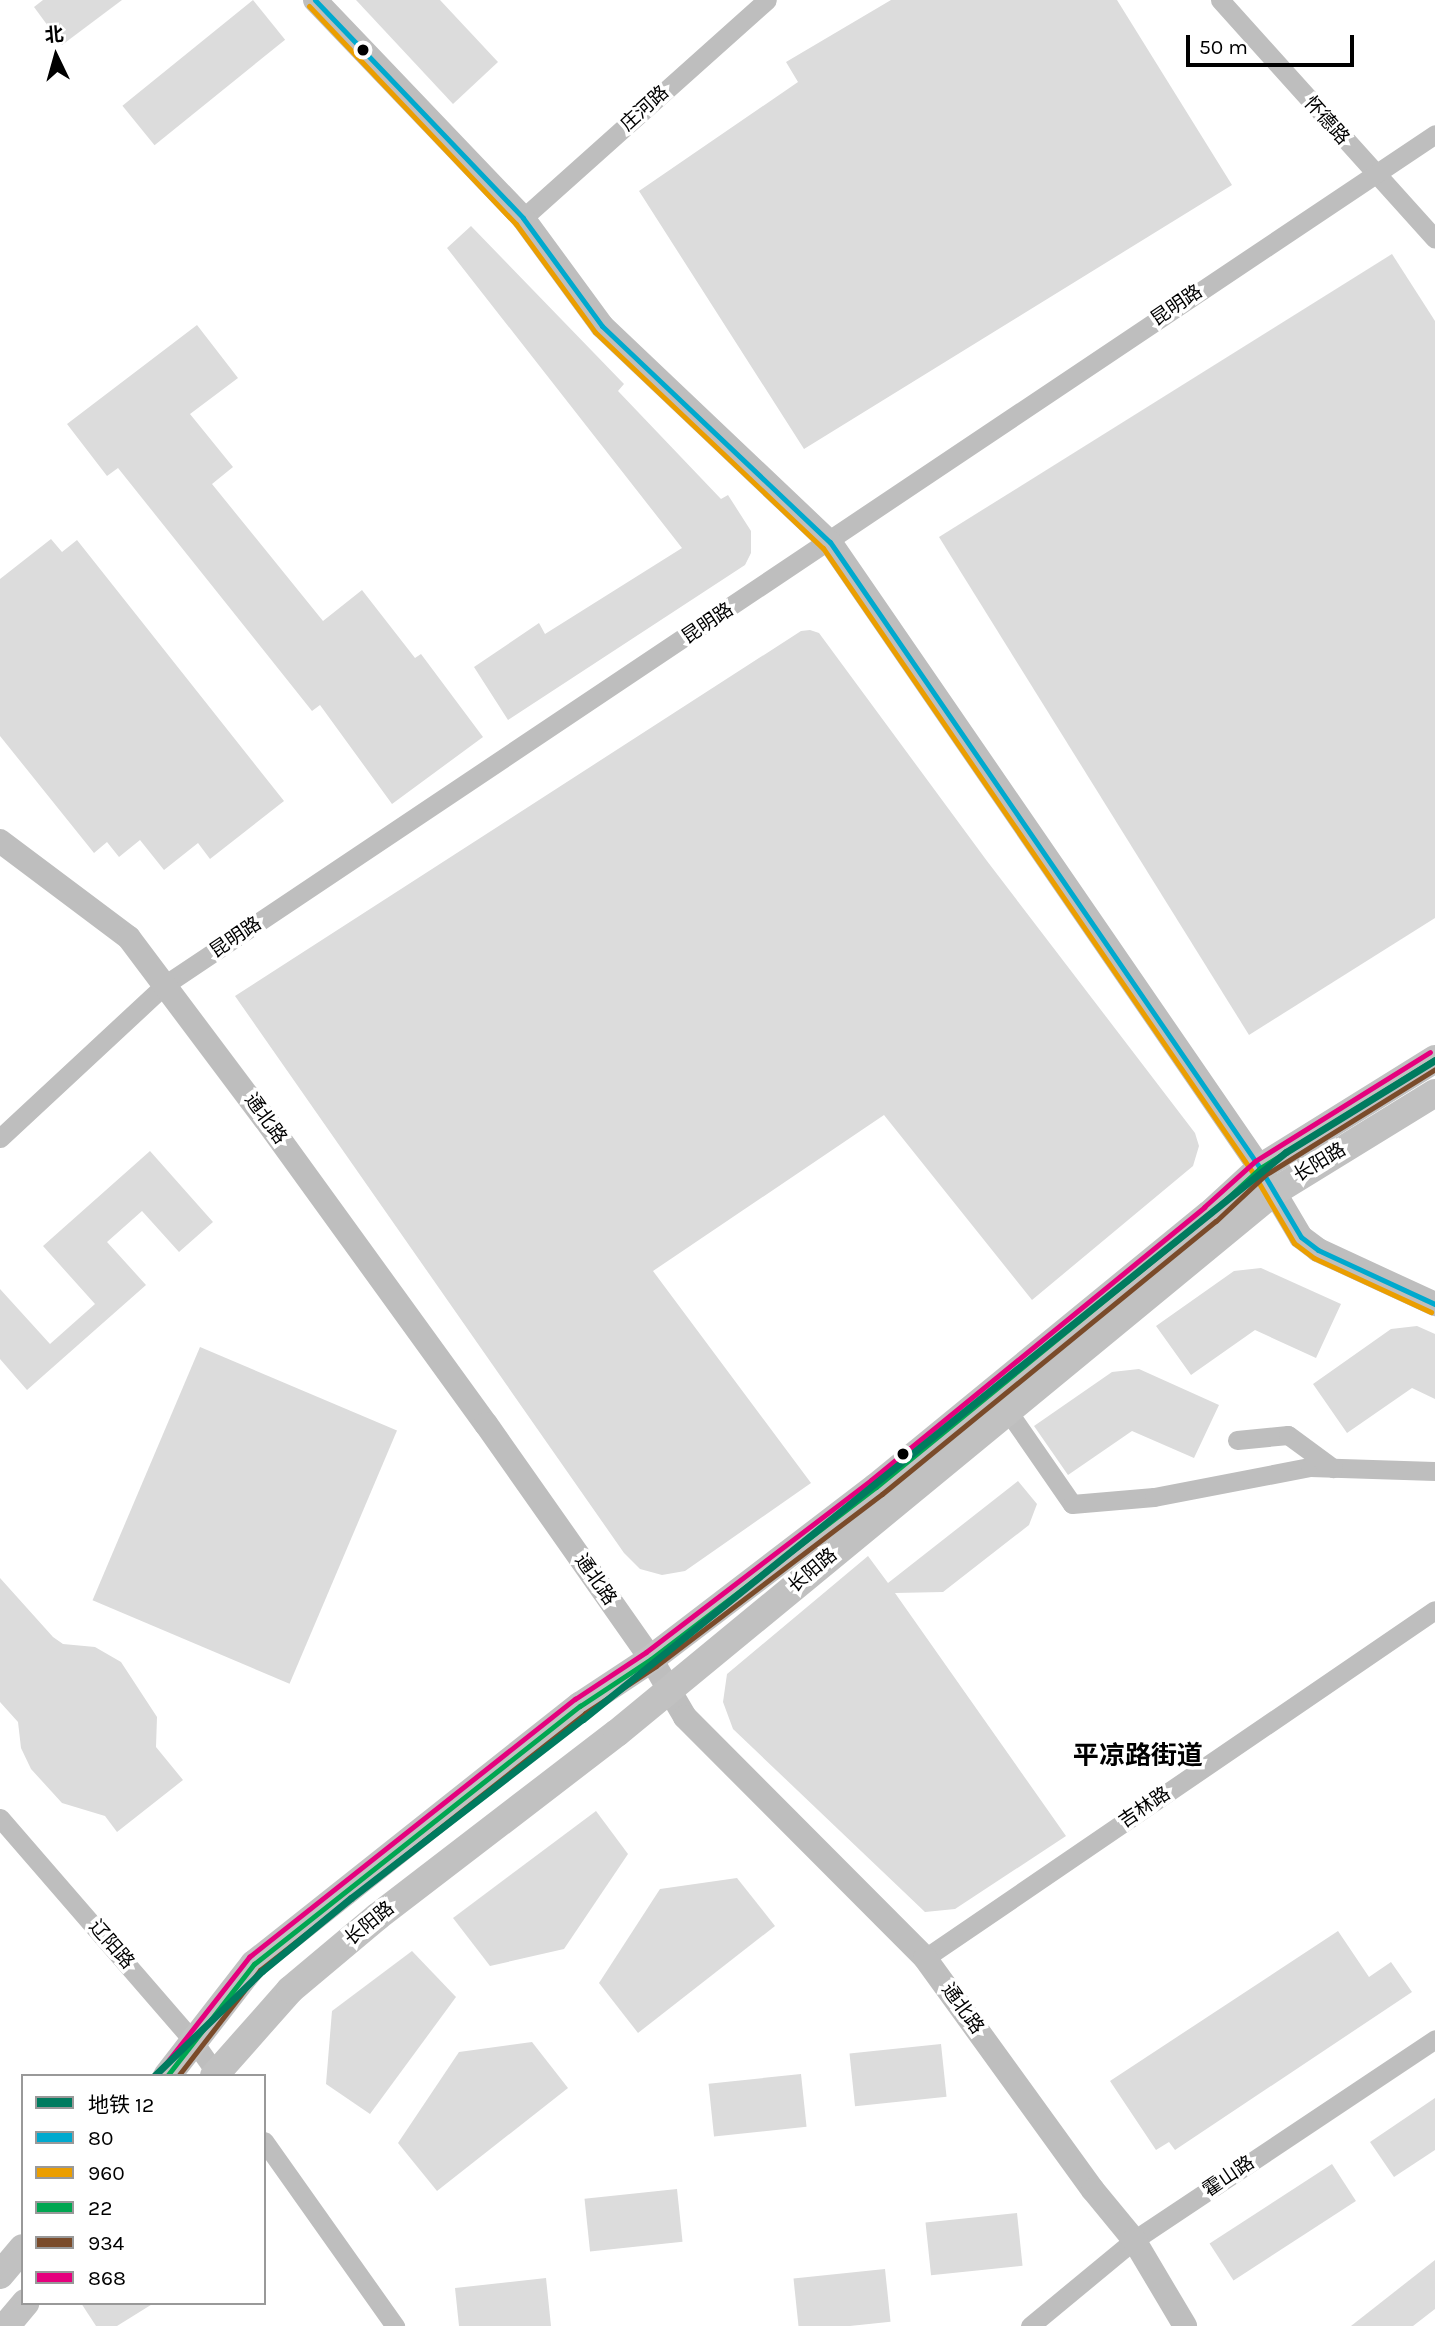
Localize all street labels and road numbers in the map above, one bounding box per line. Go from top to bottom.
street label: 庄河路 [616,81,674,137]
street label: 怀德路 [1298,92,1354,150]
street label: 昆明路 [1147,281,1207,331]
street label: 昆明路 [678,599,738,649]
street label: 昆明路 [206,913,266,963]
street label: 通北路 [239,1089,291,1149]
street label: 长阳路 [1290,1139,1350,1187]
street label: 长阳路 [784,1544,842,1598]
street label: 通北路 [569,1550,621,1610]
street label: 吉林路 [1115,1783,1175,1833]
street label: 长阳路 [341,1897,399,1951]
street label: 辽阳路 [84,1916,138,1974]
street label: 通北路 [936,1979,988,2039]
street label: 霍山路 [1199,2152,1259,2202]

